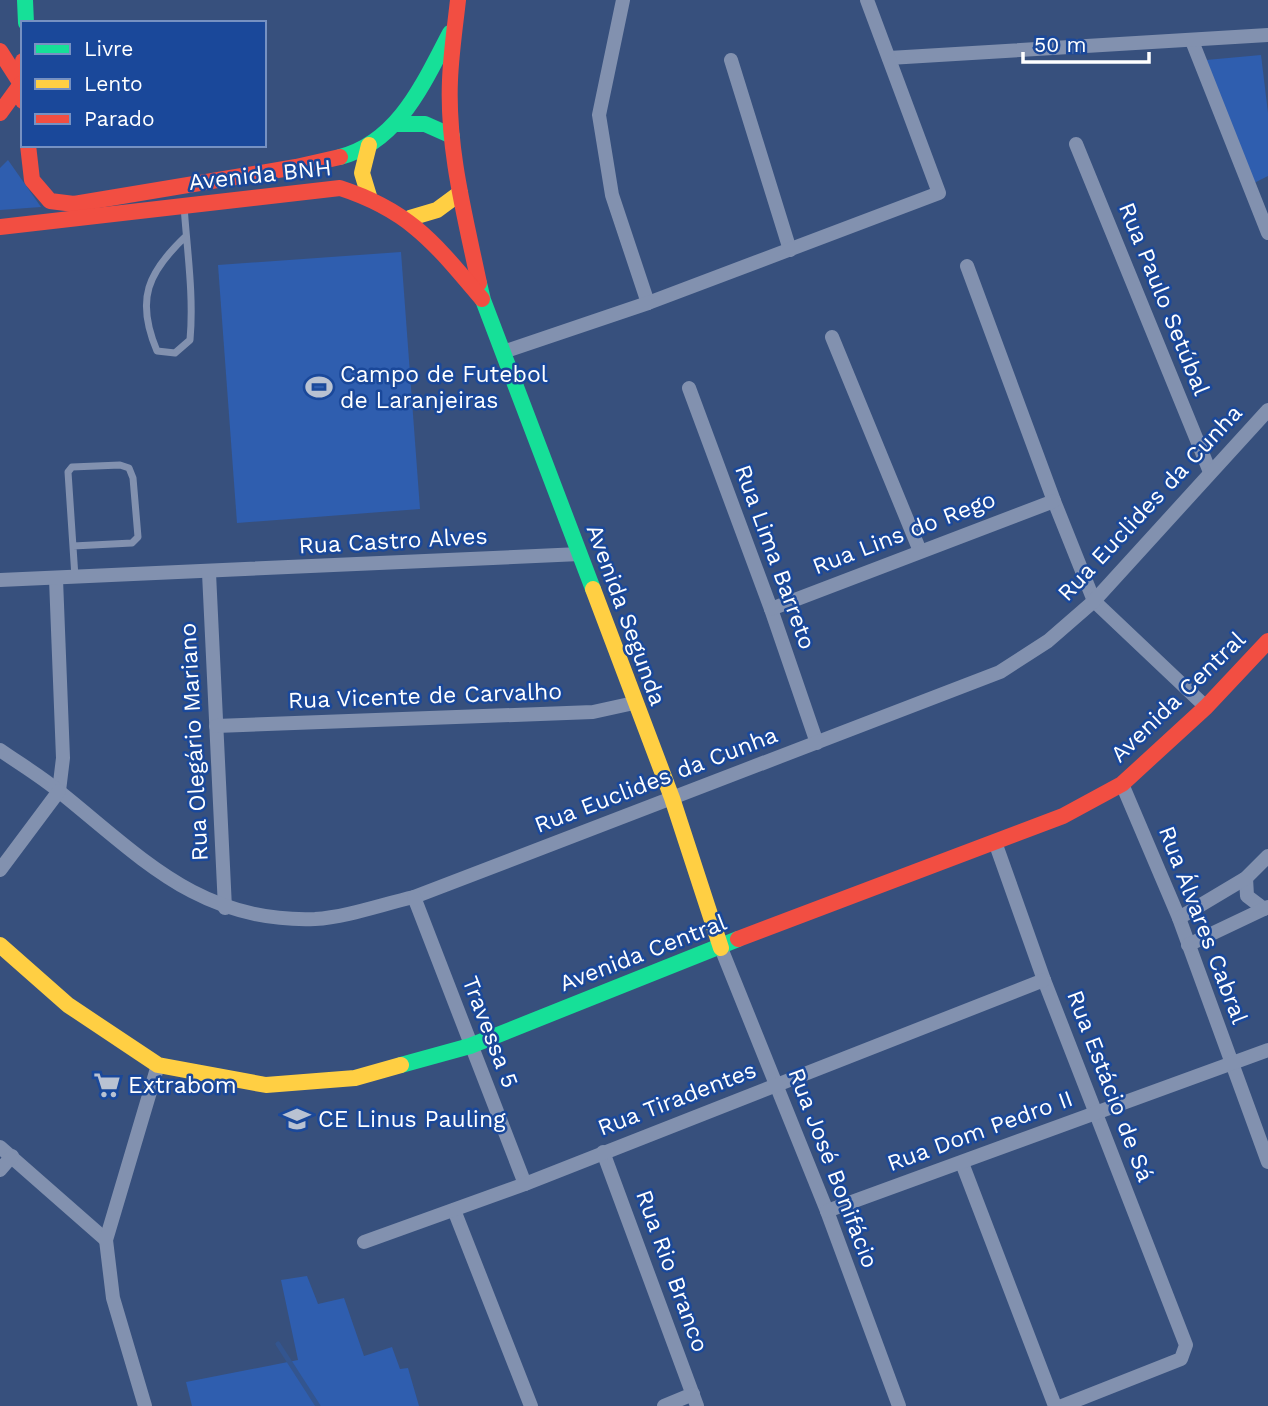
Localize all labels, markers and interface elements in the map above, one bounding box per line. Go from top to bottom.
legend [21,21,266,147]
scale bar [1023,21,1149,65]
text: 50 m [1034,32,1086,57]
text: Livre [84,36,133,61]
text: Lento [84,71,143,96]
text: Parado [84,106,155,131]
street label: Avenida BNH [187,154,333,196]
street label: Rua Paulo Setúbal [1113,199,1215,399]
place label: Campo de Futebol de Laranjeiras [340,361,548,414]
sports icon: Campo de Futebol de Laranjeiras [304,372,334,402]
street label: Rua Euclides da Cunha [1052,399,1248,607]
street label: Rua Lima Barreto [729,461,821,653]
street label: Rua Lins do Rego [809,486,999,580]
street label: Avenida Segunda [581,521,671,709]
street label: Rua Castro Alves [298,523,488,559]
street label: Rua Olegário Mariano [174,622,214,862]
street label: Avenida Central [1105,626,1251,768]
street label: Rua Vicente de Carvalho [287,678,563,714]
street label: Rua Euclides da Cunha [531,721,781,839]
street label: Rua Álvares Cabral [1153,822,1253,1028]
street label: Avenida Central [556,909,730,997]
street label: Travessa 5 [456,972,524,1092]
street label: Rua Estácio de Sá [1061,987,1159,1185]
street label: Rua Tiradentes [594,1056,760,1142]
street label: Rua José Bonifácio [782,1064,884,1272]
supermarket icon: Extrabom [92,1070,122,1100]
place label: Extrabom [128,1072,237,1099]
street label: Rua Dom Pedro II [884,1085,1076,1177]
school or university icon: CE Linus Pauling [282,1104,312,1134]
place label: CE Linus Pauling [318,1106,506,1133]
street label: Rua Rio Branco [630,1186,714,1356]

